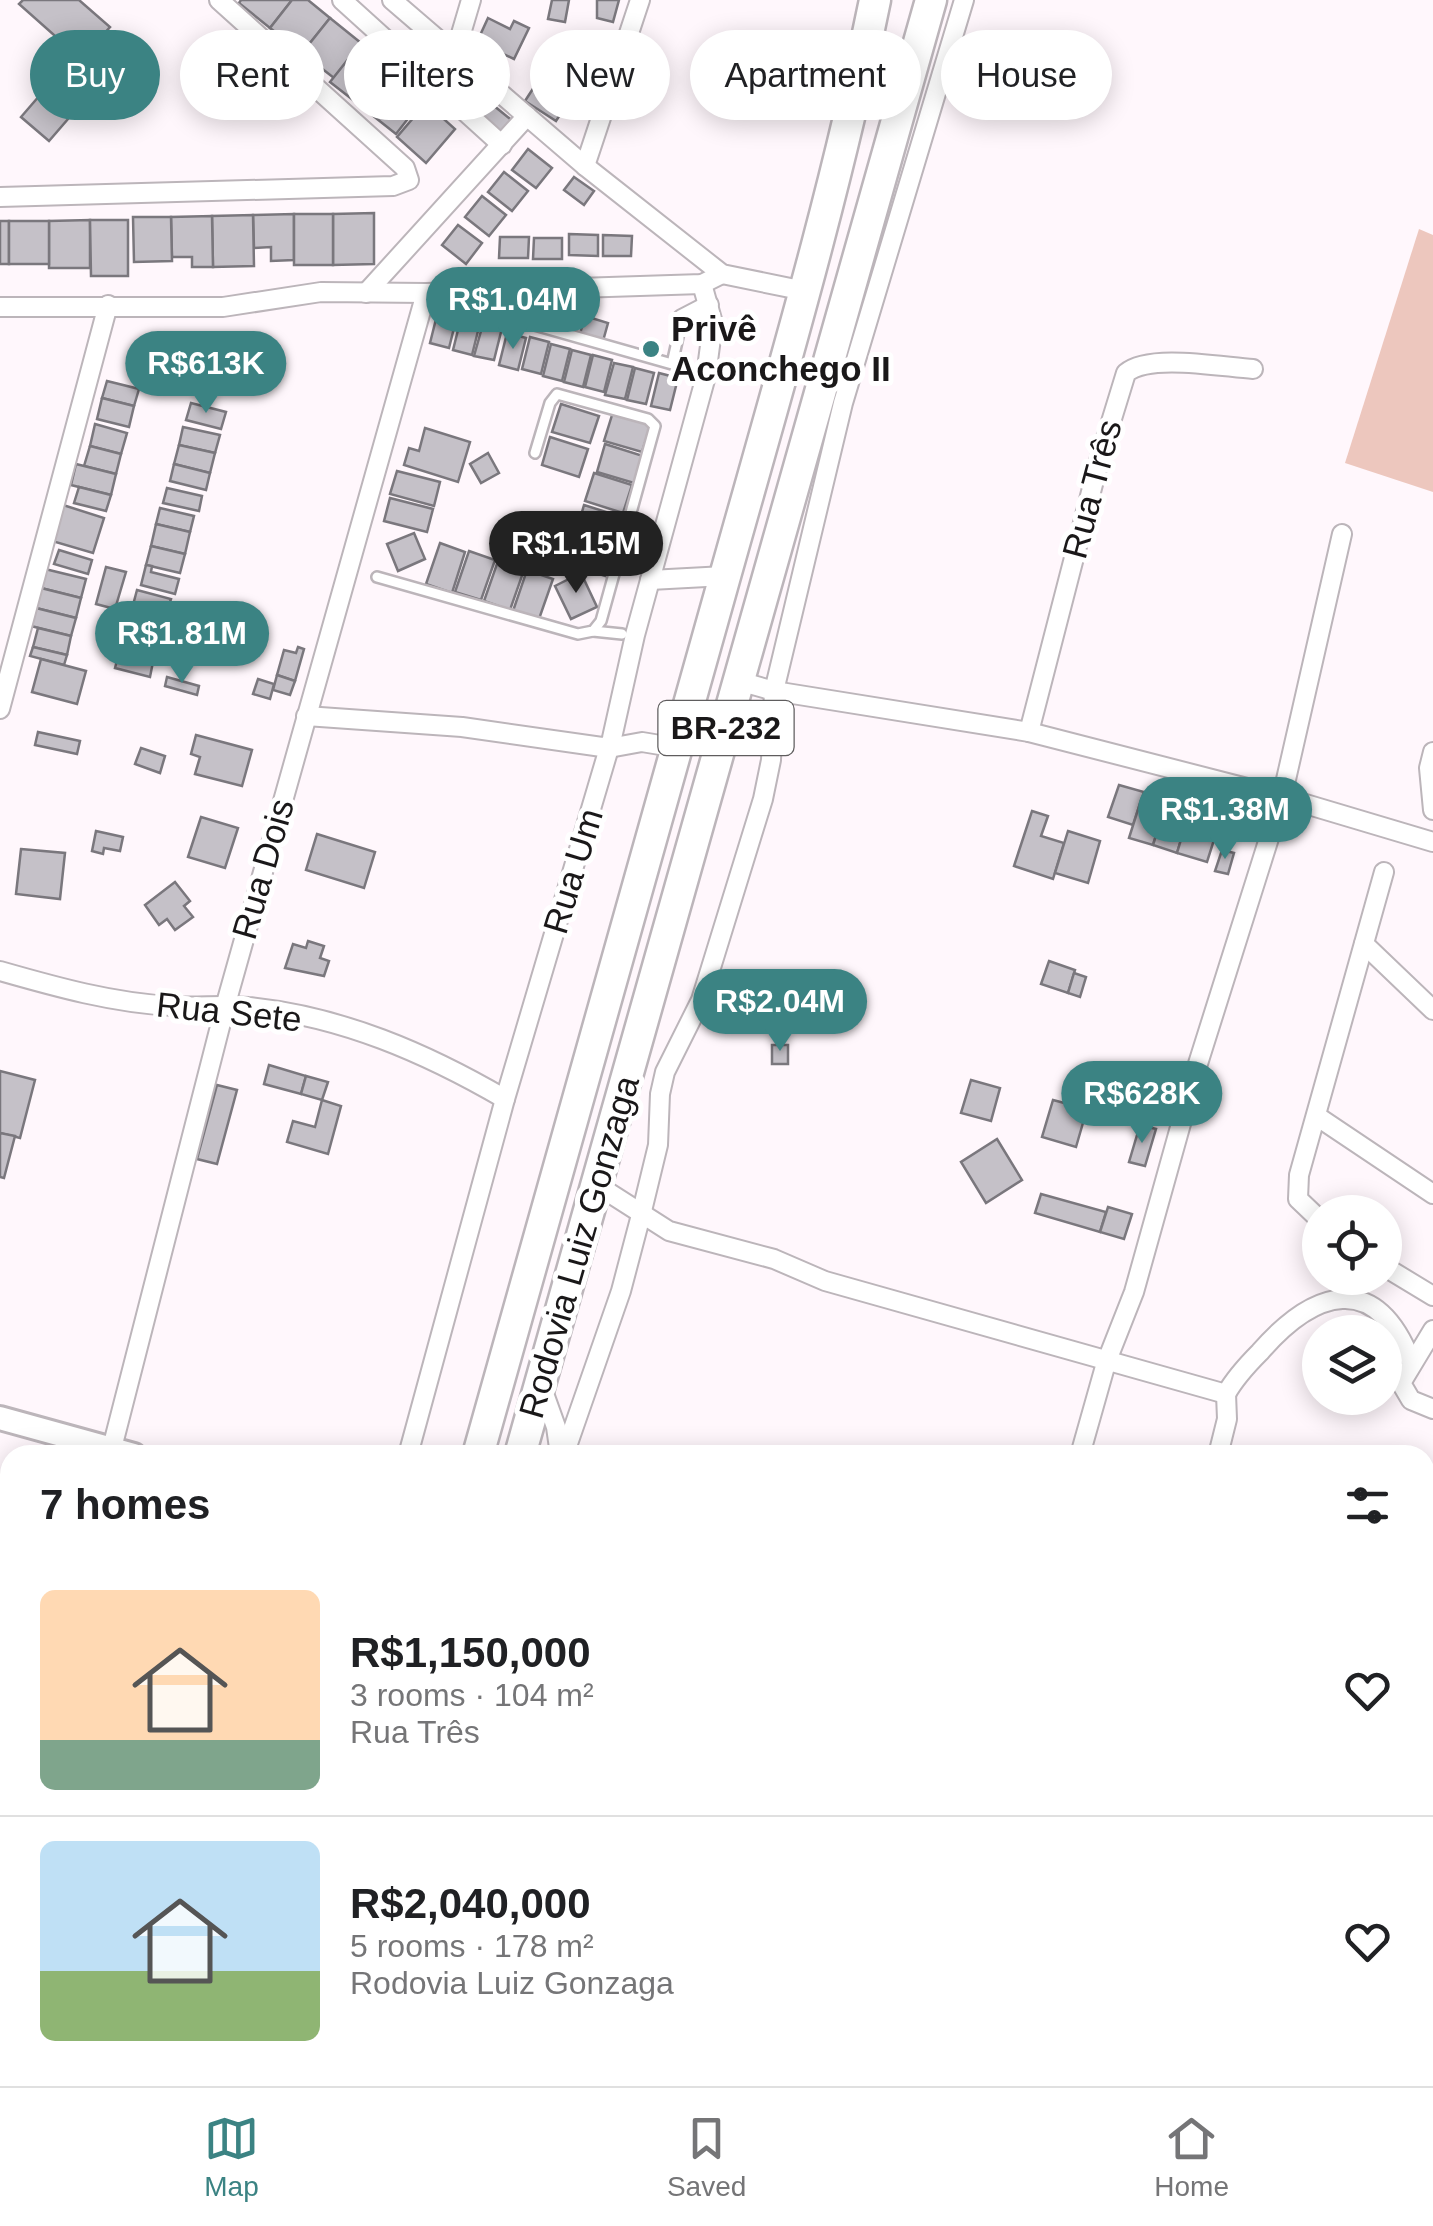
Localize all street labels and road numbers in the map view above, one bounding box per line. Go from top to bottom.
street label: Rua Três [1054,415,1129,562]
road number: BR-232 [658,701,794,755]
street label: Rua Dois [224,794,301,943]
street label: Rua Um [535,804,610,938]
street label: Rua Sete [154,984,304,1039]
street label: Rodovia Luiz Gonzaga [511,1071,646,1422]

